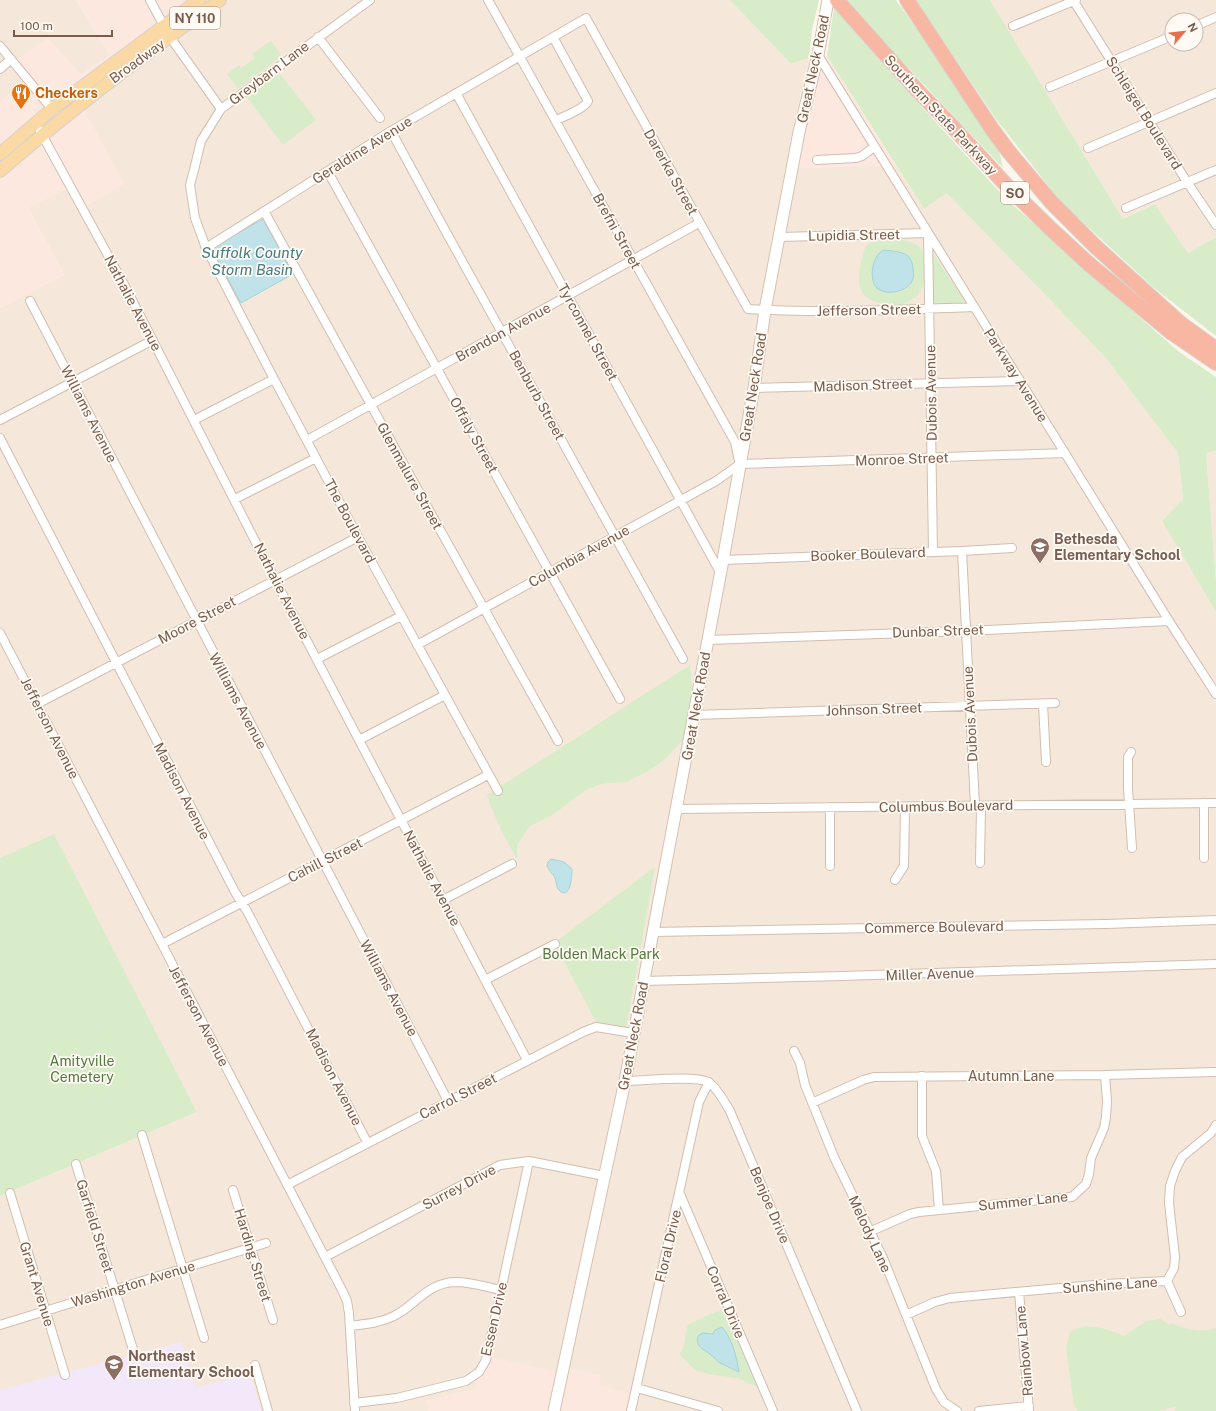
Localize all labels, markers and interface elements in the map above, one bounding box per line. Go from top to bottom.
road number: NY 110 [170,7,220,29]
scale bar [14,12,112,38]
north arrow [1164,12,1204,52]
street label: Great Neck Road [794,14,832,124]
text: 100 m [20,19,53,33]
text: N [1186,21,1200,34]
street label: Broadway [106,35,168,86]
street label: Greybarn Lane [226,38,312,108]
street label: Southern State Parkway [881,52,1001,179]
street label: Schleigel Boulevard [1103,54,1185,172]
restaurant icon: Checkers [10,82,32,110]
place label: Checkers [35,85,98,101]
street label: Geraldine Avenue [309,113,415,187]
street label: Darerka Street [641,126,701,218]
road number: SO [1001,182,1029,204]
street label: Brefni Street [590,190,644,272]
street label: Lupidia Street [808,226,900,244]
water label: Suffolk County Storm Basin [201,244,303,278]
street label: Nathalie Avenue [101,252,165,354]
street label: Tyrconnel Street [555,281,621,383]
street label: Brandon Avenue [453,299,553,365]
street label: Jefferson Street [817,301,921,319]
street label: Parkway Avenue [981,325,1051,425]
street label: Great Neck Road [736,331,770,443]
street label: Dubois Avenue [922,345,940,441]
street label: Benburb Street [506,347,568,443]
street label: Williams Avenue [58,363,120,465]
street label: Madison Street [813,375,913,395]
street label: Offaly Street [447,394,501,476]
street label: Glenmalure Street [374,420,446,532]
street label: Monroe Street [855,449,949,469]
street label: The Boulevard [321,476,379,566]
street label: Columbia Avenue [526,522,632,590]
place label: Bethesda Elementary School [1054,531,1181,563]
school or university icon: Bethesda Elementary School [1029,536,1051,564]
street label: Nathalie Avenue [251,540,313,642]
street label: Booker Boulevard [810,544,926,564]
street label: Moore Street [155,593,239,647]
street label: Dunbar Street [892,621,984,641]
street label: Williams Avenue [206,650,270,752]
street label: Great Neck Road [679,650,713,762]
street label: Dubois Avenue [959,665,981,762]
street label: Jefferson Avenue [18,675,83,781]
street label: Johnson Street [825,699,923,719]
street label: Madison Avenue [151,740,213,842]
street label: Columbus Boulevard [879,797,1013,815]
street label: Nathalie Avenue [400,827,464,929]
street label: Cahill Street [285,834,365,886]
street label: Commerce Boulevard [864,918,1004,936]
street label: Williams Avenue [357,937,421,1039]
park label: Bolden Mack Park [542,946,660,962]
street label: Jefferson Avenue [166,963,232,1069]
street label: Miller Avenue [885,964,975,984]
street label: Great Neck Road [615,980,651,1092]
street label: Madison Avenue [303,1026,365,1128]
park label: Amityville Cemetery [49,1053,115,1085]
street label: Autumn Lane [968,1068,1054,1084]
street label: Carrol Street [417,1070,499,1122]
street label: Surrey Drive [420,1161,498,1213]
street label: Benjoe Drive [747,1164,793,1246]
street label: Garfield Street [73,1177,117,1275]
street label: Summer Lane [977,1188,1069,1214]
street label: Melody Lane [845,1193,895,1275]
street label: Harding Street [231,1206,275,1304]
street label: Floral Drive [652,1208,684,1284]
street label: Grant Avenue [16,1240,58,1328]
street label: Washington Avenue [69,1258,197,1310]
street label: Corral Drive [704,1263,748,1341]
street label: Sunshine Lane [1062,1274,1158,1296]
street label: Essen Drive [478,1280,510,1358]
street label: Rainbow Lane [1012,1305,1036,1397]
place label: Northeast Elementary School [128,1348,255,1380]
school or university icon: Northeast Elementary School [103,1353,125,1381]

